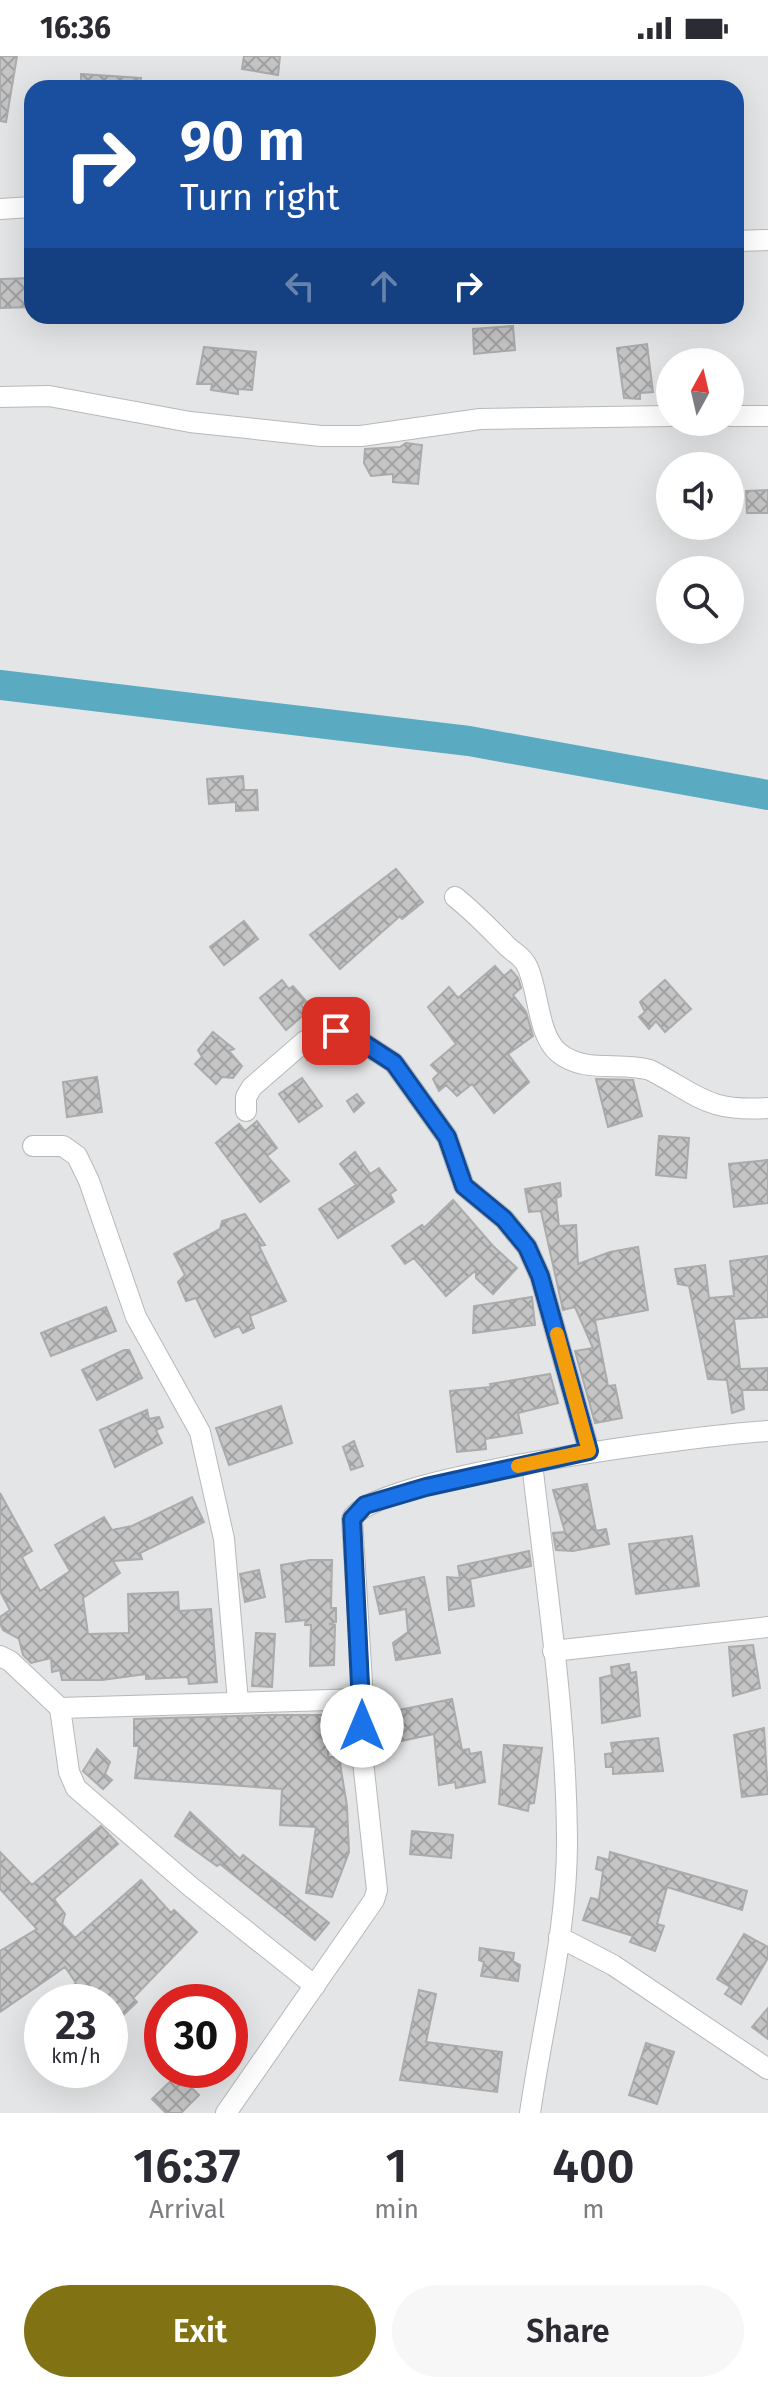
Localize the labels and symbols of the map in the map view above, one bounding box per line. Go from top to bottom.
north arrow [656,348,744,436]
pin [302,997,370,1065]
position arrow [320,1684,404,1768]
speed limit sign: 30 [144,1984,248,2088]

